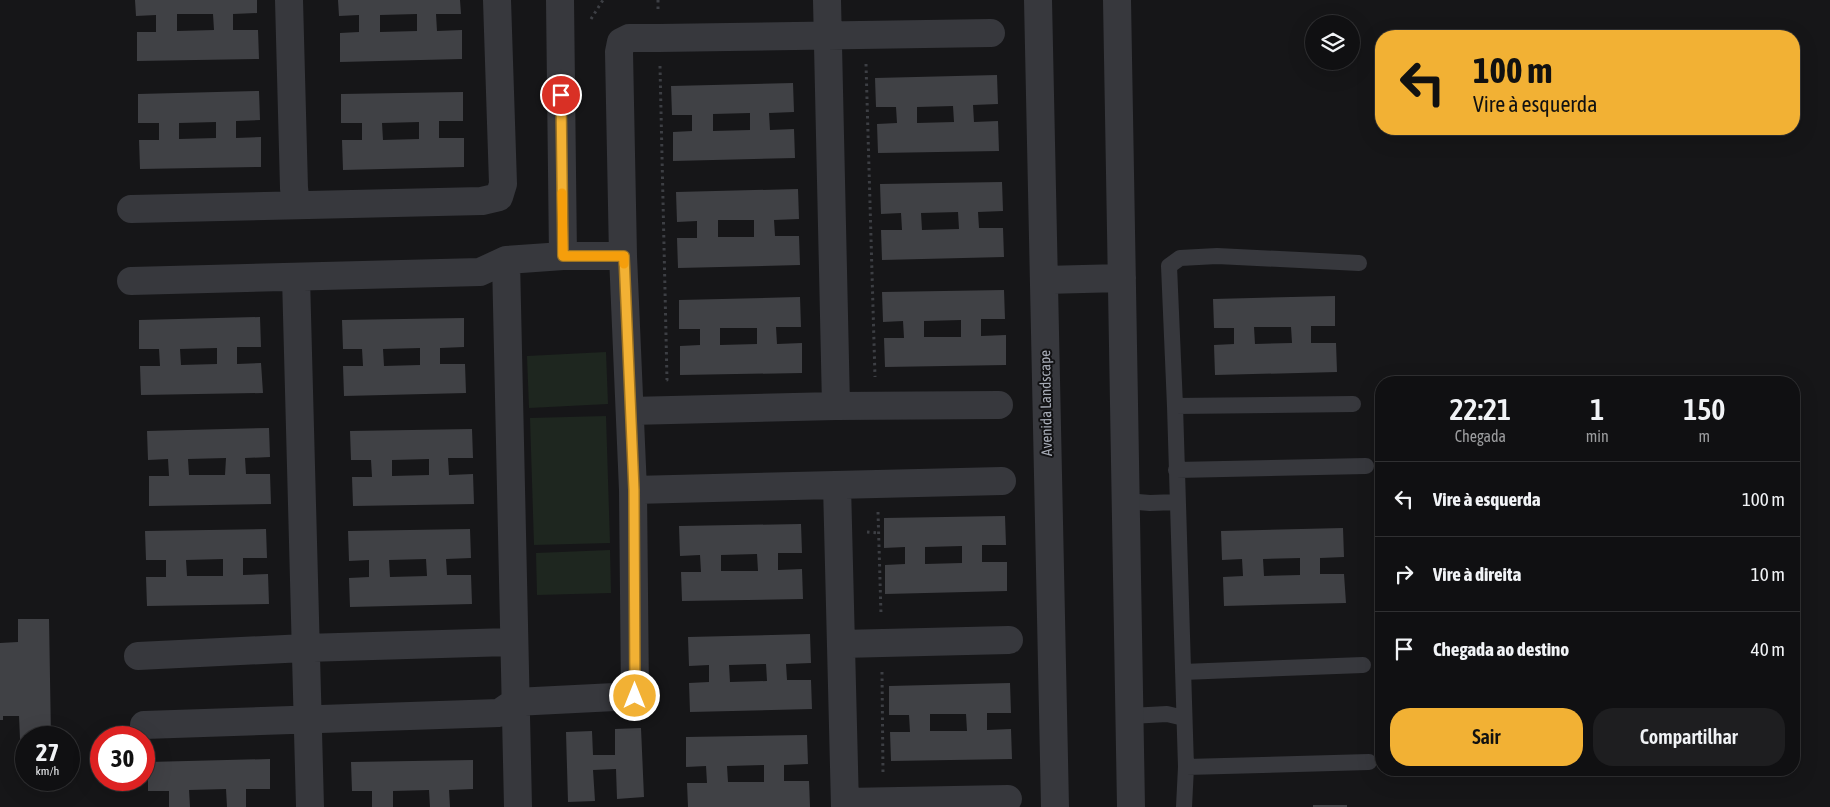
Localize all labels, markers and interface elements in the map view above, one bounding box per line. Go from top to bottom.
map controls [1305,15,1360,70]
button: layers [1305,15,1360,70]
icon: left [1390,50,1455,115]
text: 100 m [1473,50,1552,90]
pin [540,74,582,116]
icon: arrive [547,81,575,109]
text: Vire à esquerda [1473,91,1598,117]
street label: Avenida Landscape [1036,350,1055,456]
text: 22:21 [1449,392,1511,426]
text: 1 [1590,392,1604,426]
text: 150 [1683,392,1725,426]
text: Chegada [1455,427,1506,445]
text: min [1586,427,1609,445]
text: m [1699,427,1710,445]
icon: left [1390,485,1418,513]
text: Vire à esquerda [1433,488,1541,510]
text: 100 m [1742,488,1785,510]
icon: right [1390,560,1418,588]
text: Vire à direita [1433,563,1521,585]
text: 10 m [1751,563,1785,585]
icon: arrive [1390,635,1418,663]
text: Chegada ao destino [1433,638,1569,660]
text: 40 m [1751,638,1785,660]
position arrow [608,669,660,721]
button: Sair [1390,708,1583,766]
button: Compartilhar [1593,708,1785,766]
speed limit sign: 30 [90,726,155,791]
text: 27 [36,738,59,766]
text: km/h [36,764,59,778]

